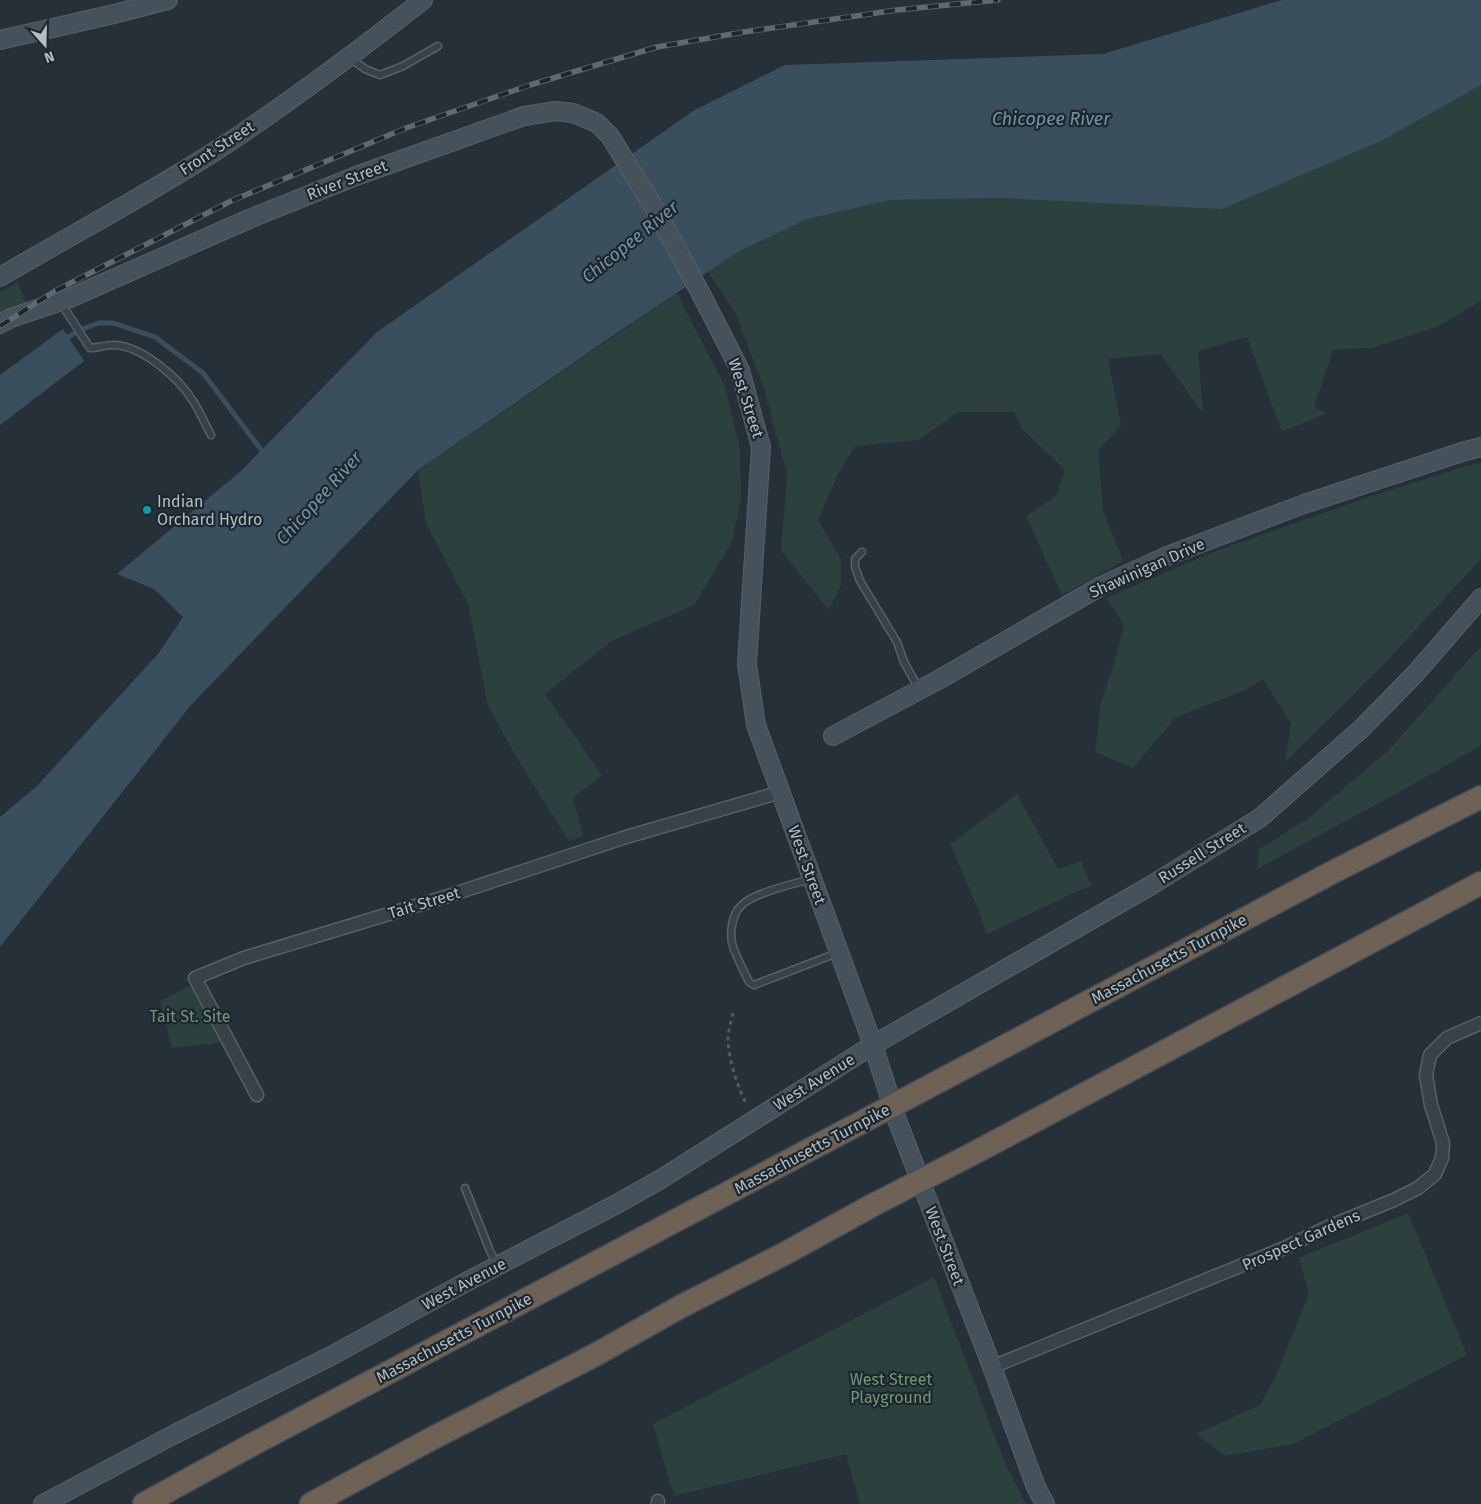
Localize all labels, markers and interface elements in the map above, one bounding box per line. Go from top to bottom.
north arrow [20,20,70,70]
text: N [42,47,57,66]
water label: Chicopee River [992,108,1111,130]
street label: Front Street [176,117,258,179]
street label: River Street [304,156,390,204]
water label: Chicopee River [577,196,684,288]
street label: West Street [724,356,768,440]
water label: Chicopee River [271,446,367,549]
place label: Indian Orchard Hydro [157,492,262,529]
marker: Indian Orchard Hydro [141,504,153,516]
street label: Shawinigan Drive [1086,534,1208,602]
street label: Russell Street [1155,818,1249,887]
street label: West Street [784,823,830,907]
street label: Tait Street [386,883,462,923]
street label: Massachusetts Turnpike [1088,910,1250,1008]
park label: Tait St. Site [150,1007,230,1026]
street label: West Avenue [770,1049,858,1115]
street label: Massachusetts Turnpike [731,1100,893,1198]
street label: West Street [921,1204,969,1288]
street label: Prospect Gardens [1239,1205,1363,1275]
street label: West Avenue [419,1254,509,1314]
street label: Massachusetts Turnpike [373,1289,535,1387]
park label: West Street Playground [850,1370,933,1407]

